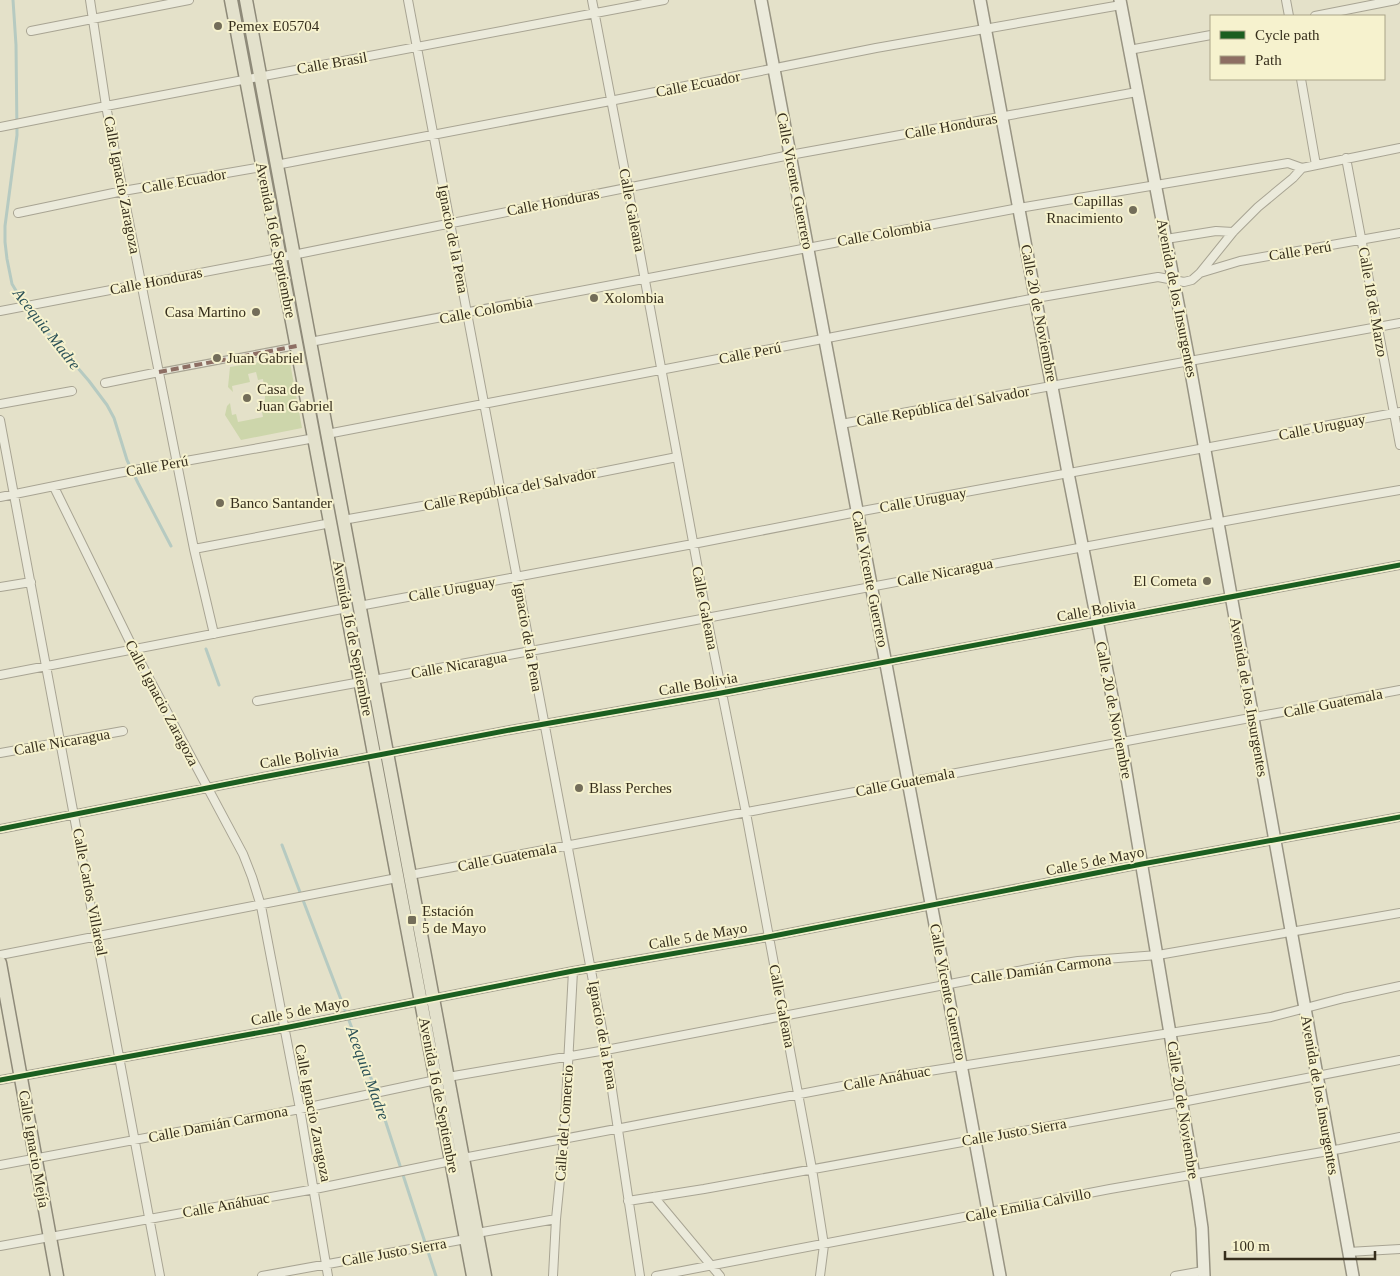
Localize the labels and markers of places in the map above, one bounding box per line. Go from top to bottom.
place label: Pemex E05704 [228,18,320,34]
marker: Pemex E05704 [212,20,224,32]
place label: Capillas Rnacimiento [1046,193,1123,226]
marker: Capillas Rnacimiento [1127,204,1139,216]
place label: Xolombia [604,290,664,306]
marker: Xolombia [588,292,600,304]
place label: Casa Martino [165,304,246,320]
marker: Casa Martino [250,306,262,318]
place label: Juan Gabriel [227,350,303,366]
marker: Juan Gabriel [211,352,223,364]
place label: Casa de Juan Gabriel [257,381,333,414]
marker: Casa de Juan Gabriel [241,392,253,404]
place label: Banco Santander [230,495,332,511]
marker: Banco Santander [214,497,226,509]
place label: El Cometa [1133,573,1197,589]
marker: El Cometa [1201,575,1213,587]
place label: Blass Perches [589,780,672,796]
marker: Blass Perches [573,782,585,794]
place label: Estación 5 de Mayo [422,903,486,936]
marker: Estación 5 de Mayo [406,914,418,926]

